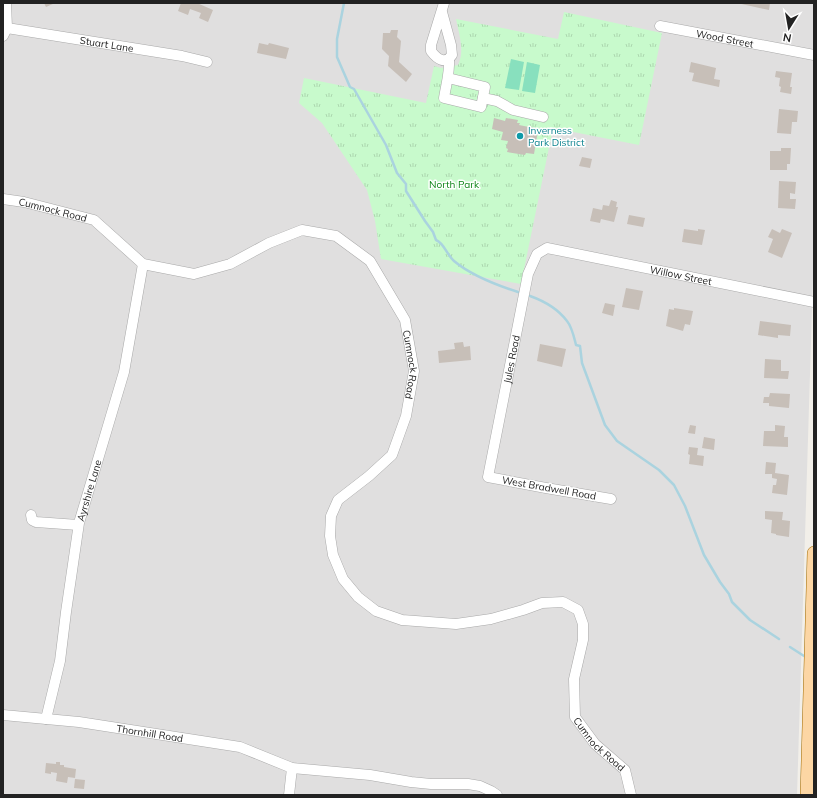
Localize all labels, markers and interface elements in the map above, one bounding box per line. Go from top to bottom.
north arrow [769,8,809,48]
street label: Wood Street [695,26,755,50]
text: N [782,30,793,45]
street label: Stuart Lane [79,33,135,55]
place label: Inverness Park District [528,124,585,149]
marker: Inverness Park District [515,131,525,141]
park label: North Park [429,178,480,191]
street label: Cumnock Road [18,195,88,224]
street label: Willow Street [649,262,713,288]
street label: Cumnock Road [400,329,421,400]
street label: Jules Road [500,334,522,385]
street label: Ayrshire Lane [73,458,104,523]
street label: West Bradwell Road [501,473,597,503]
street label: Cumnock Road [571,714,628,774]
street label: Thornhill Road [116,721,184,745]

